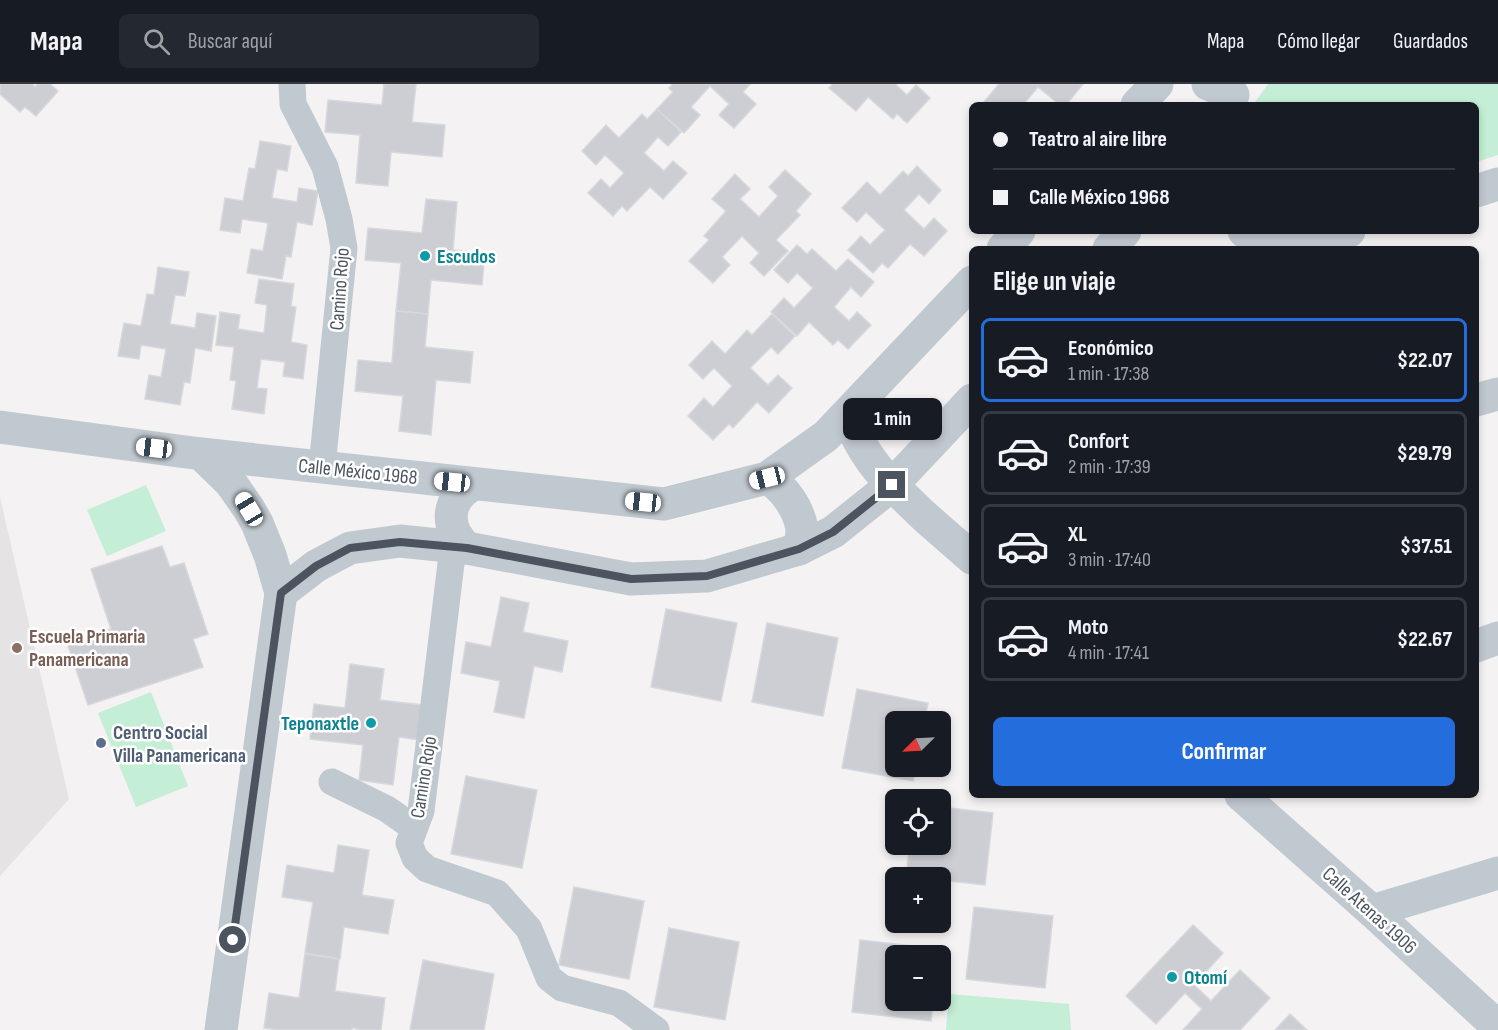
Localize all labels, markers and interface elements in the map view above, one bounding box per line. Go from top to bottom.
search box [119,14,539,68]
text: Mapa [30,25,83,58]
icon: search [140,25,173,58]
text: Buscar aquí [188,28,272,55]
text: Mapa [1207,29,1244,54]
text: Cómo llegar [1277,29,1360,54]
text: Guardados [1393,29,1468,54]
text: Teatro al aire libre [1029,126,1167,153]
text: Calle México 1968 [1029,184,1170,211]
place label: Escudos [437,245,496,269]
street label: Camino Rojo [325,247,355,331]
marker: Escudos [418,249,432,263]
text: Elige un viaje [993,266,1116,298]
icon: car [996,333,1050,387]
text: Económico [1068,335,1154,362]
text: $22.07 [1397,347,1452,374]
text: 1 min · 17:38 [1068,362,1149,386]
callout: 1 min [842,398,942,440]
text: 1 min [874,407,911,431]
icon: car [996,426,1050,480]
text: Confort [1068,428,1129,455]
car [135,437,173,459]
text: $29.79 [1397,440,1452,467]
street label: Calle México 1968 [297,454,419,490]
text: 2 min · 17:39 [1068,455,1151,479]
car [747,465,787,491]
car [433,471,471,493]
route end [878,471,905,498]
car [232,489,266,529]
car [624,491,662,513]
icon: car [996,519,1050,573]
text: XL [1068,521,1087,548]
text: $37.51 [1400,533,1452,560]
text: 3 min · 17:40 [1068,548,1151,572]
icon: car [996,612,1050,666]
text: Moto [1068,614,1108,641]
place label: Escuela Primaria Panamericana [29,625,146,672]
text: $22.67 [1397,626,1452,653]
marker: Escuela Primaria Panamericana [10,641,24,655]
text: 4 min · 17:41 [1068,641,1149,665]
north arrow [885,711,951,777]
map controls [885,711,951,1011]
place label: Teponaxtle [281,712,359,736]
marker: Teponaxtle [364,716,378,730]
button: Confirmar [993,717,1455,786]
place label: Centro Social Villa Panamericana [113,721,246,768]
street label: Camino Rojo [406,734,442,820]
marker: Centro Social Villa Panamericana [94,736,108,750]
button: locate [885,789,951,855]
street label: Calle Atenas 1906 [1317,862,1421,959]
button: + [885,867,951,933]
route start [219,926,246,953]
button: − [885,945,951,1011]
place label: Otomí [1184,966,1228,990]
marker: Otomí [1165,970,1179,984]

